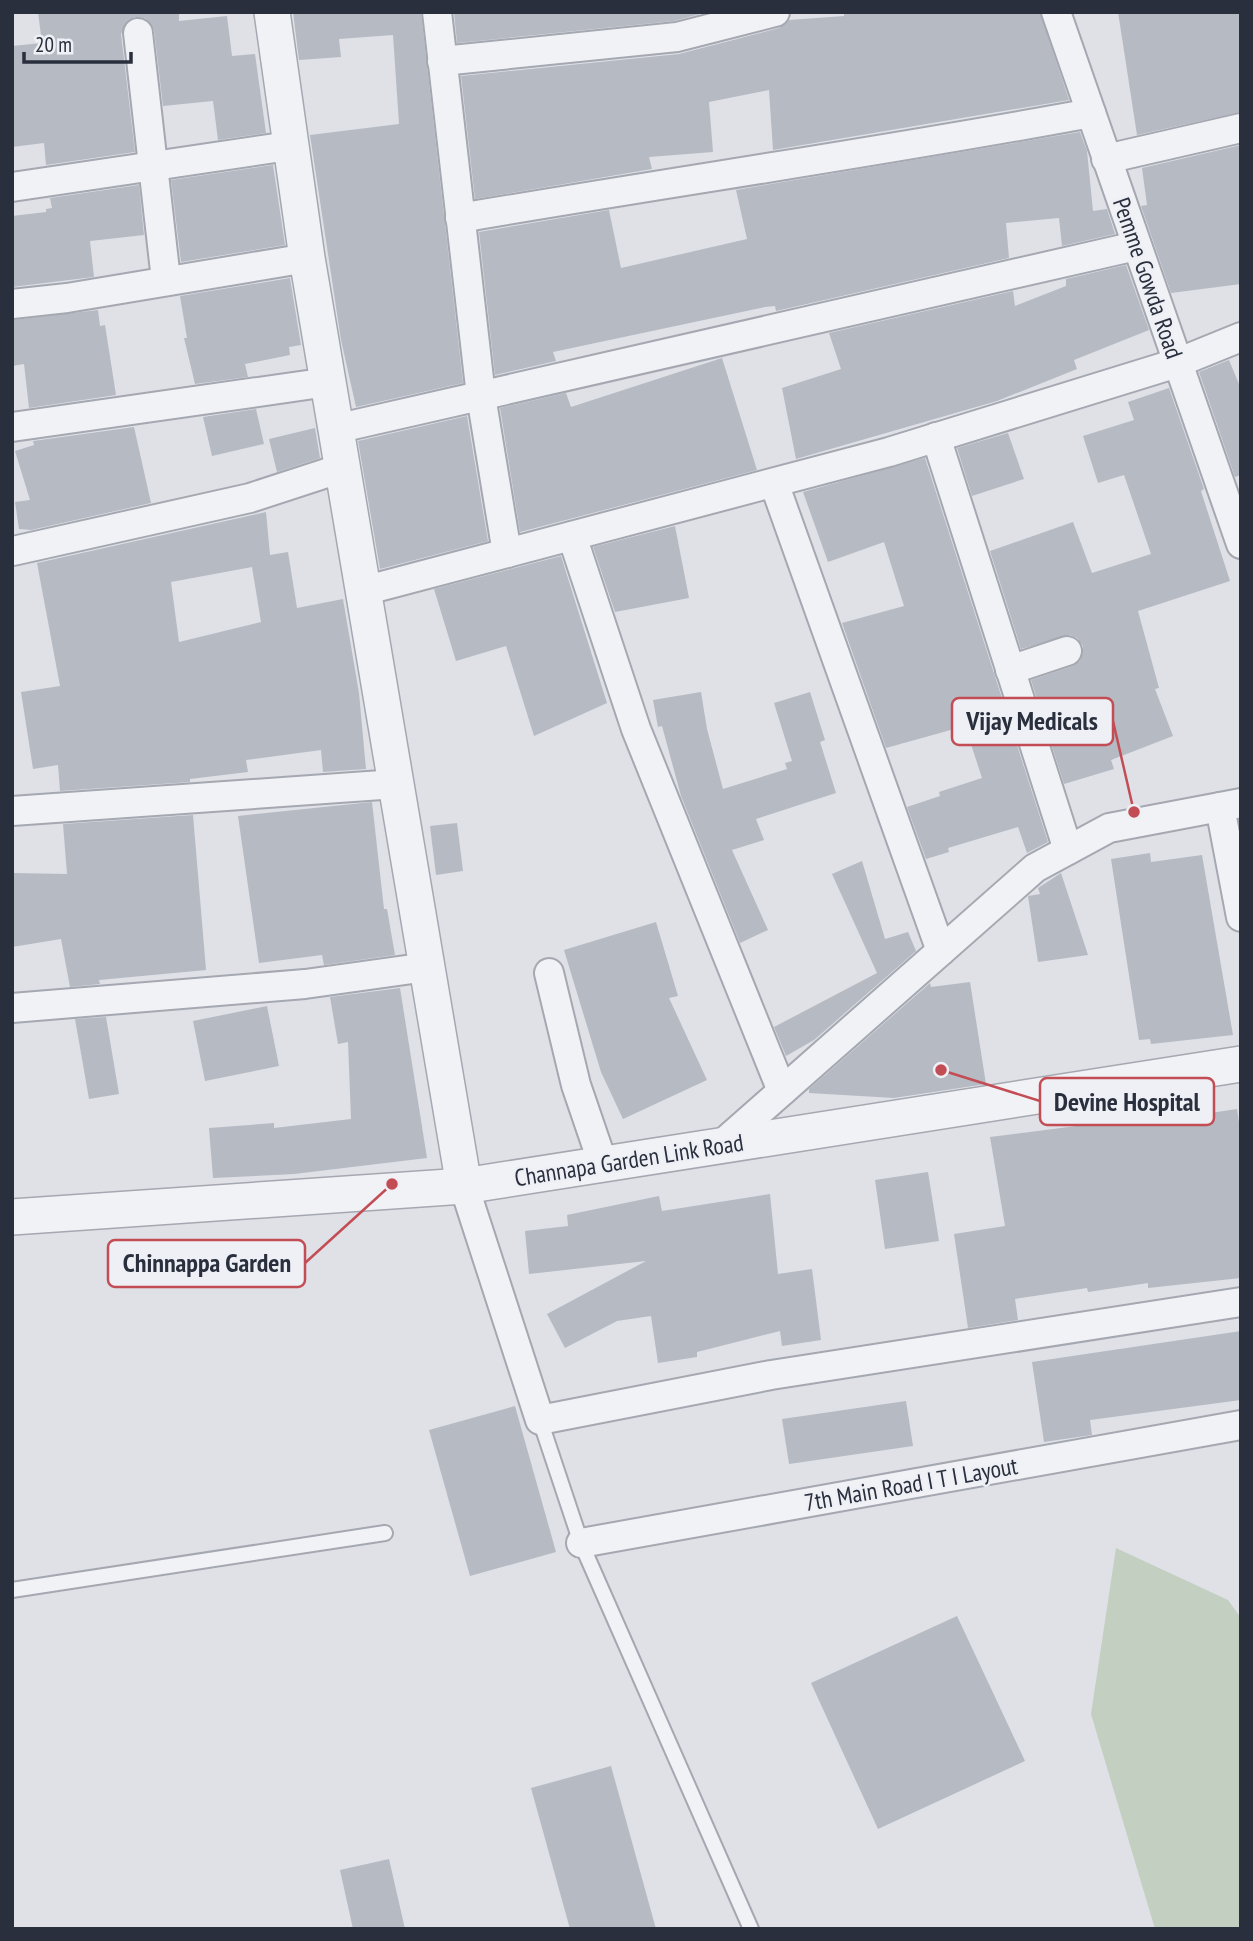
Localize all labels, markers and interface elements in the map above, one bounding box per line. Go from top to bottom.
scale bar [24,21,131,65]
text: 20 m [35,31,72,58]
street label: Pemme Gowda Road [1106,193,1190,363]
callout: Vijay Medicals [952,698,1113,745]
text: Vijay Medicals [965,704,1098,737]
callout: Devine Hospital [1040,1078,1214,1125]
text: Devine Hospital [1054,1085,1201,1118]
street label: Channapa Garden Link Road [512,1127,746,1193]
callout: Chinnappa Garden [108,1240,305,1287]
text: Chinnappa Garden [123,1246,291,1279]
street label: 7th Main Road I T I Layout [802,1450,1020,1518]

